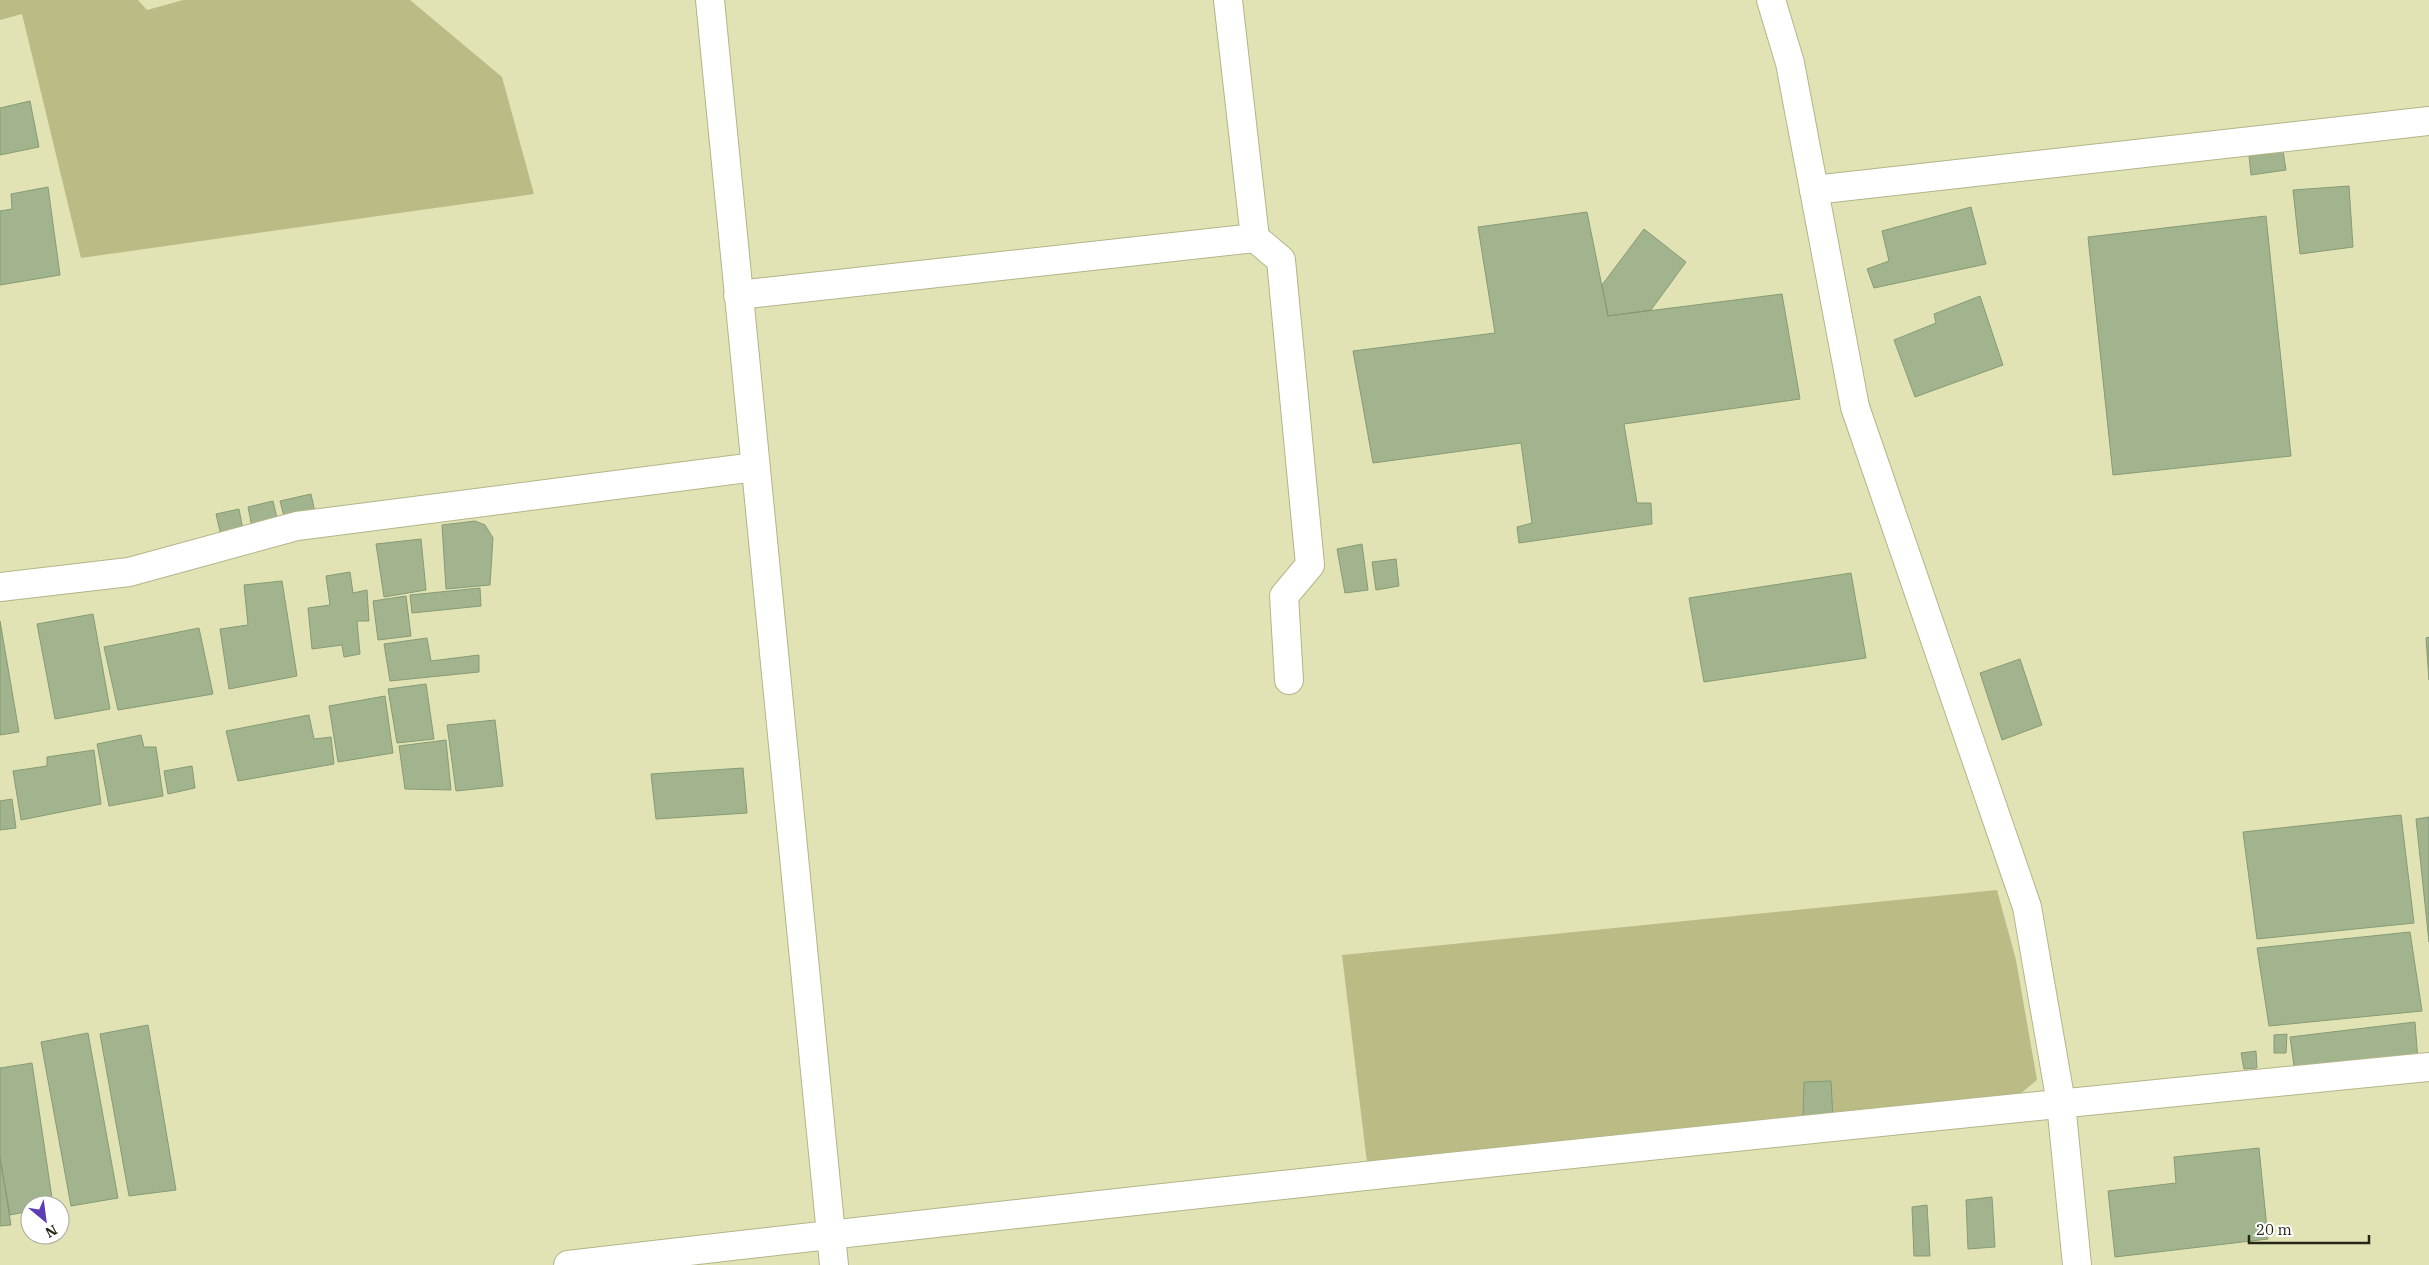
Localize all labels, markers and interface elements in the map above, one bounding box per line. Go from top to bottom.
north arrow [20,1195,70,1245]
scale bar [2249,1212,2369,1244]
text: 20 m [2256,1220,2292,1239]
text: N [42,1221,61,1242]

